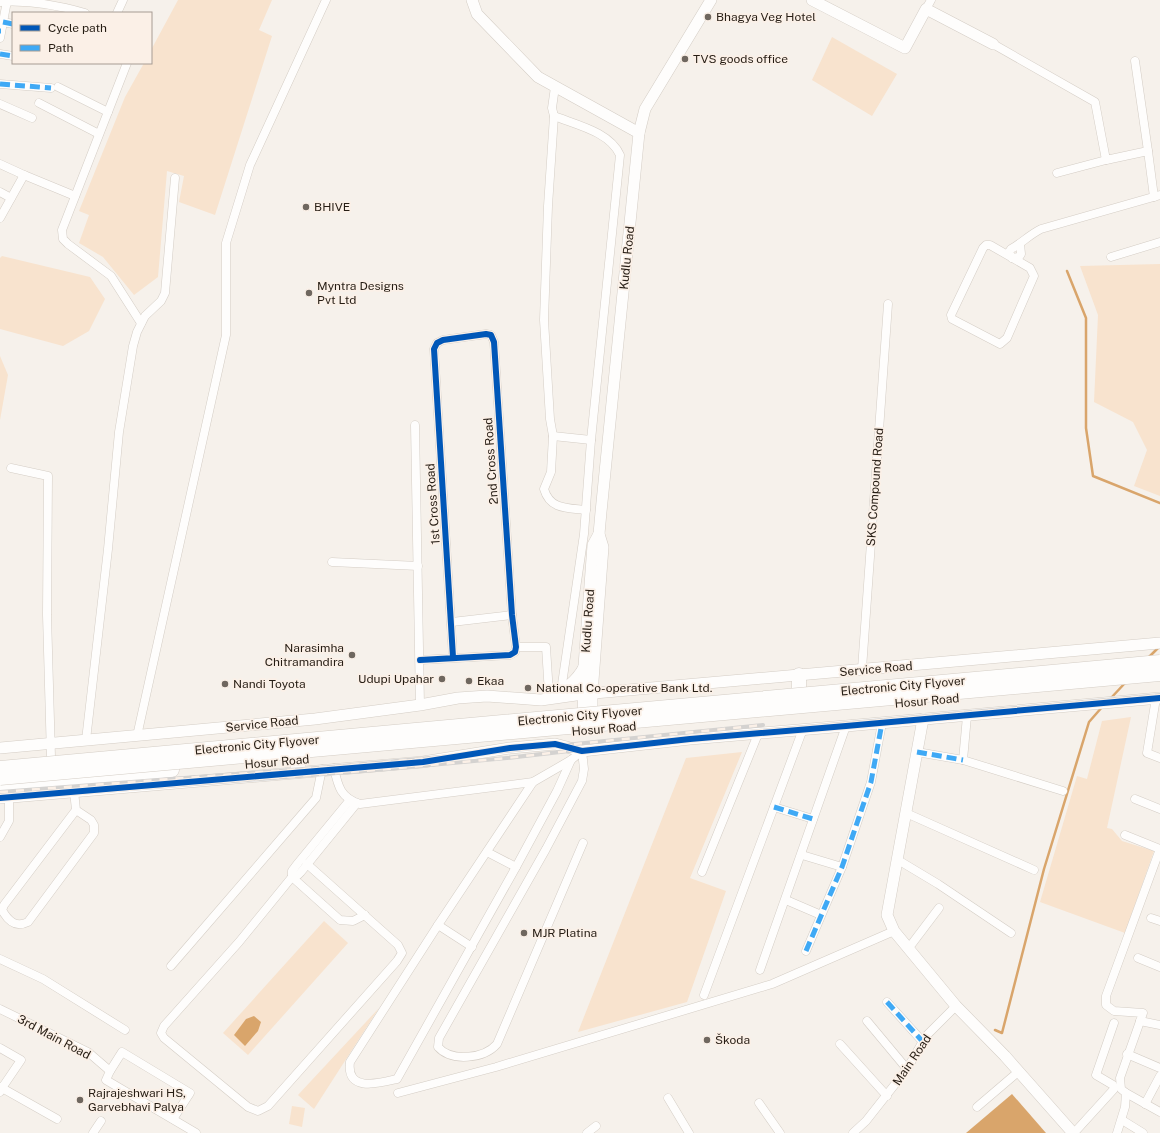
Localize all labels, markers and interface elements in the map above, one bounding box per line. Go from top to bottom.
place label: Bhagya Veg Hotel [716,10,816,24]
legend [12,12,152,64]
marker: Bhagya Veg Hotel [703,12,713,22]
text: Cycle path [48,21,107,35]
text: Path [48,41,74,55]
place label: TVS goods office [693,52,788,66]
marker: TVS goods office [680,54,690,64]
place label: BHIVE [314,200,350,214]
marker: BHIVE [301,202,311,212]
street label: Kudlu Road [617,226,637,290]
place label: Myntra Designs Pvt Ltd [317,279,404,307]
marker: Myntra Designs Pvt Ltd [304,288,314,298]
street label: 2nd Cross Road [481,417,501,505]
street label: SKS Compound Road [864,427,886,547]
street label: 1st Cross Road [423,463,443,545]
street label: Kudlu Road [579,589,597,653]
place label: Narasimha Chitramandira [265,641,344,669]
marker: Narasimha Chitramandira [347,650,357,660]
street label: Service Road [839,659,913,679]
place label: Udupi Upahar [358,672,434,686]
marker: Udupi Upahar [437,674,447,684]
place label: Ekaa [477,674,504,688]
street label: Electronic City Flyover [840,674,966,698]
marker: Ekaa [464,676,474,686]
place label: Nandi Toyota [233,677,306,691]
marker: Nandi Toyota [220,679,230,689]
place label: National Co-operative Bank Ltd. [536,681,712,695]
marker: National Co-operative Bank Ltd. [523,683,533,693]
street label: Hosur Road [894,691,960,711]
street label: Electronic City Flyover [517,704,643,728]
street label: Service Road [225,713,299,735]
street label: Hosur Road [571,719,637,739]
street label: Electronic City Flyover [194,733,320,757]
street label: Hosur Road [244,752,310,772]
place label: MJR Platina [532,926,597,940]
marker: MJR Platina [519,928,529,938]
street label: 3rd Main Road [15,1012,93,1062]
street label: Main Road [890,1032,934,1088]
place label: Škoda [715,1033,750,1047]
marker: Škoda [702,1035,712,1045]
place label: Rajrajeshwari HS, Garvebhavi Palya [88,1086,186,1114]
marker: Rajrajeshwari HS, Garvebhavi Palya [75,1095,85,1105]

